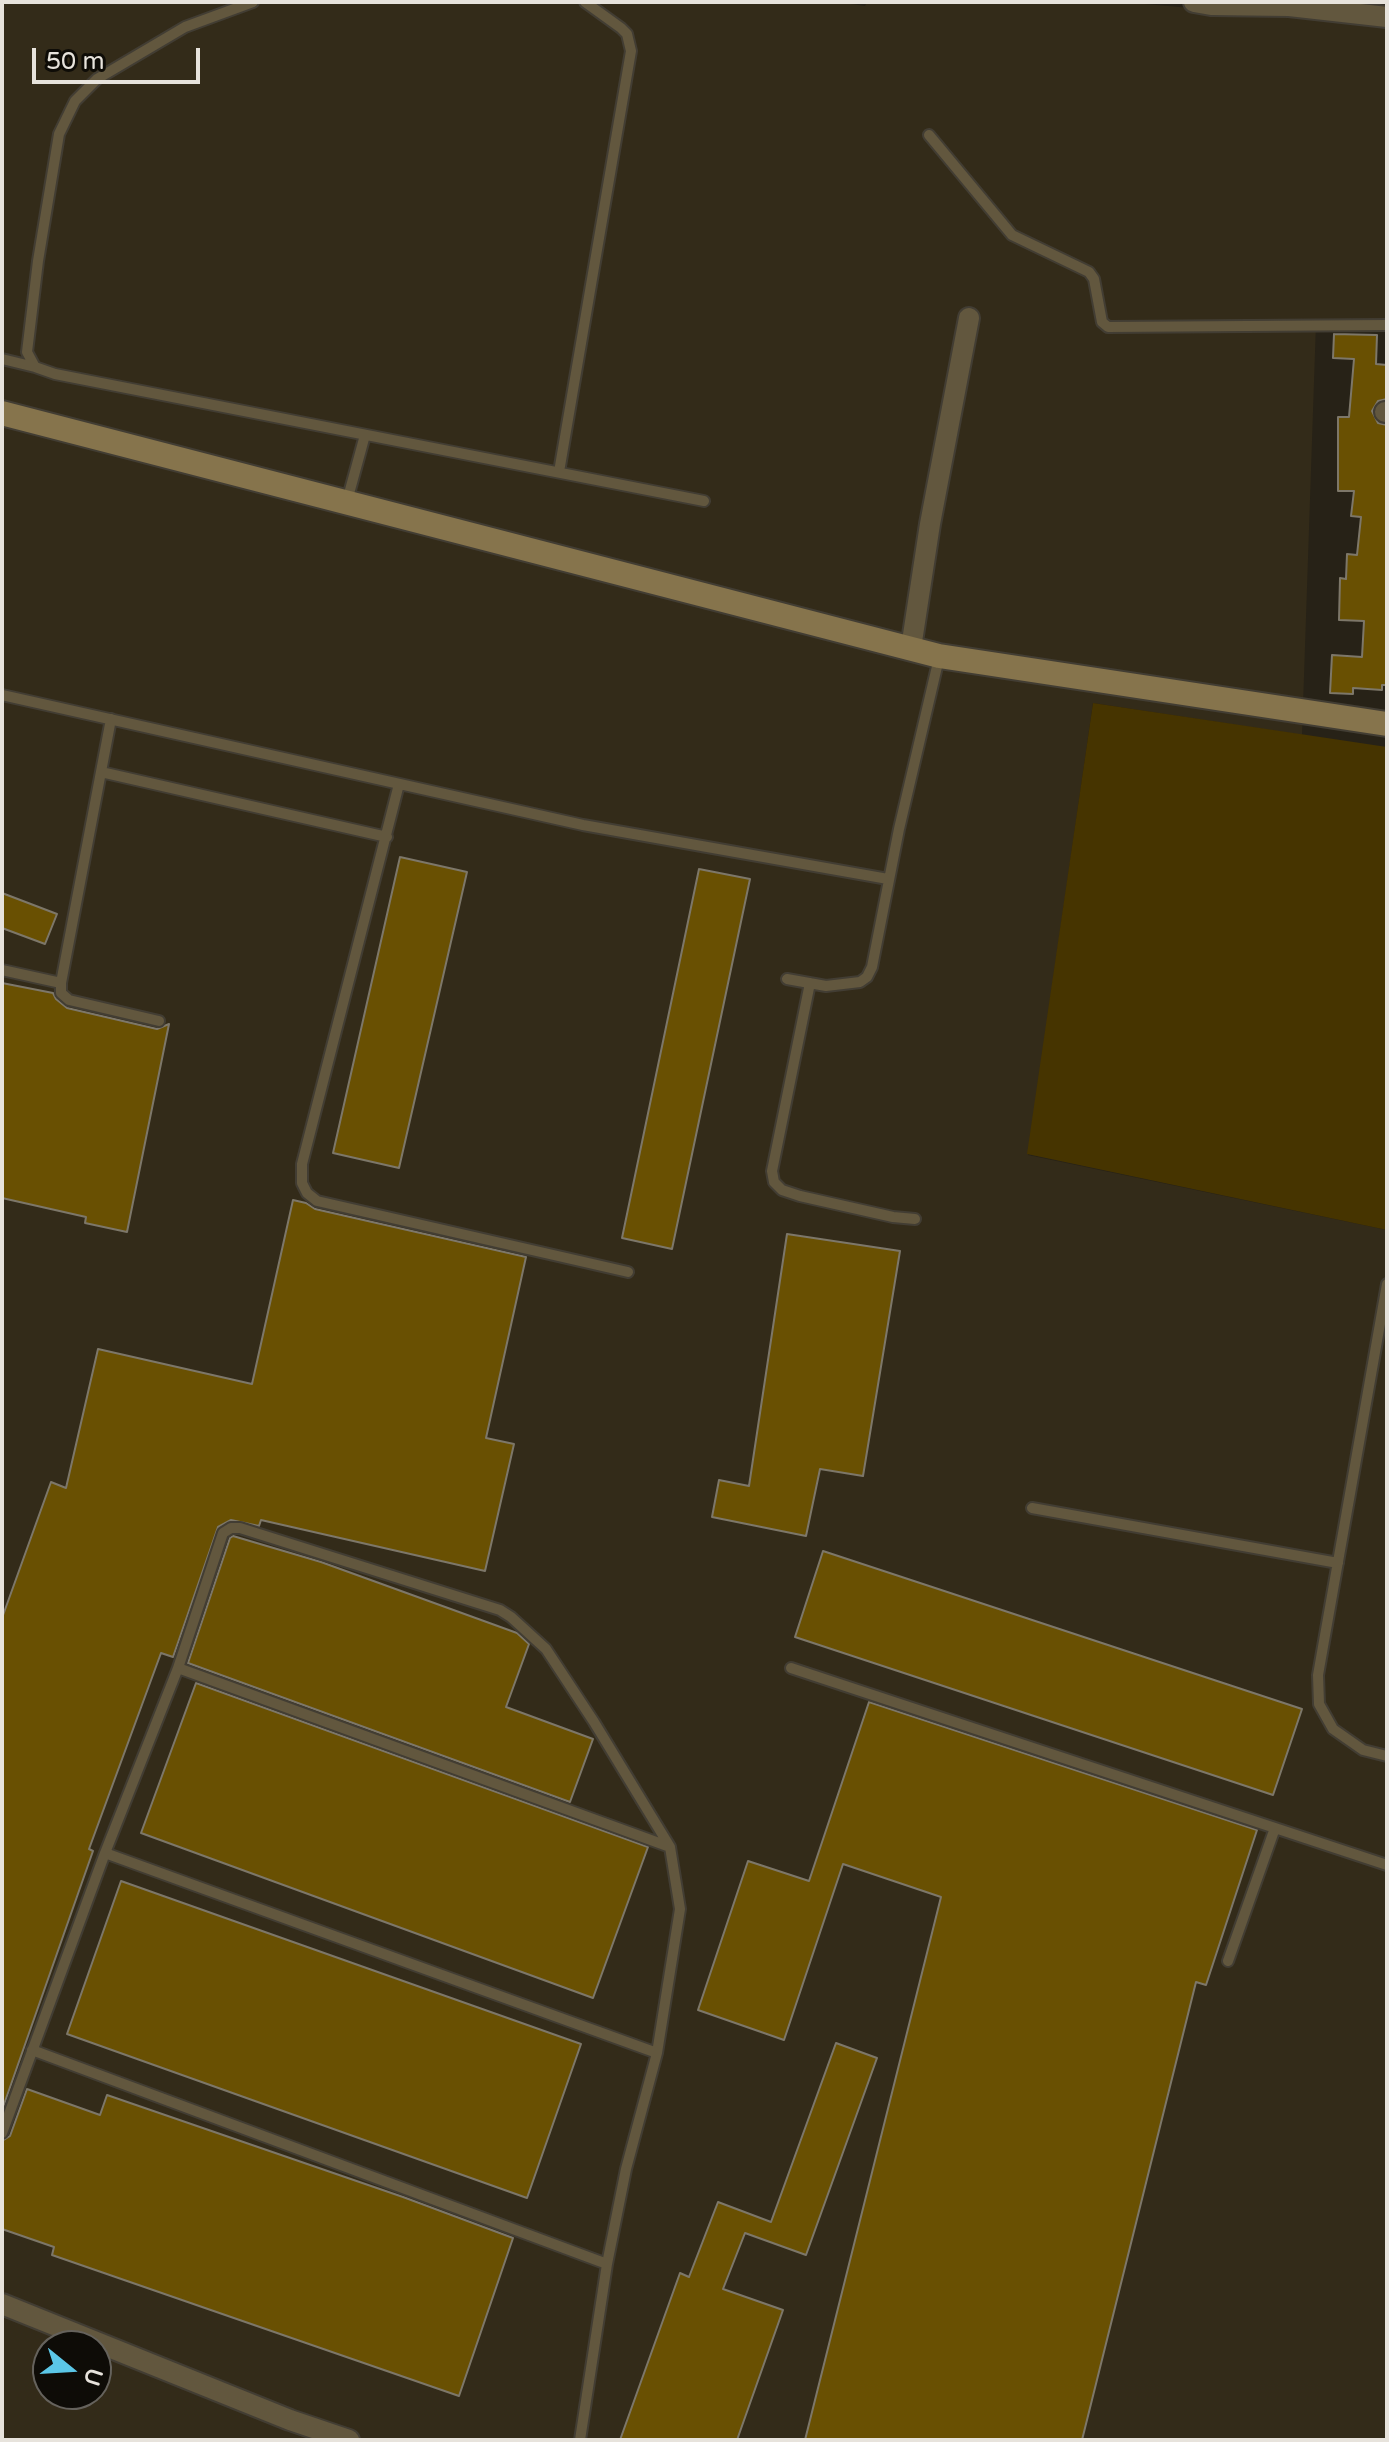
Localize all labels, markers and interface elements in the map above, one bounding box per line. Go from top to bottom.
scale bar [36,32,204,82]
text: 50 m [46,47,104,76]
north arrow [32,2330,112,2410]
text: U [78,2365,108,2389]

